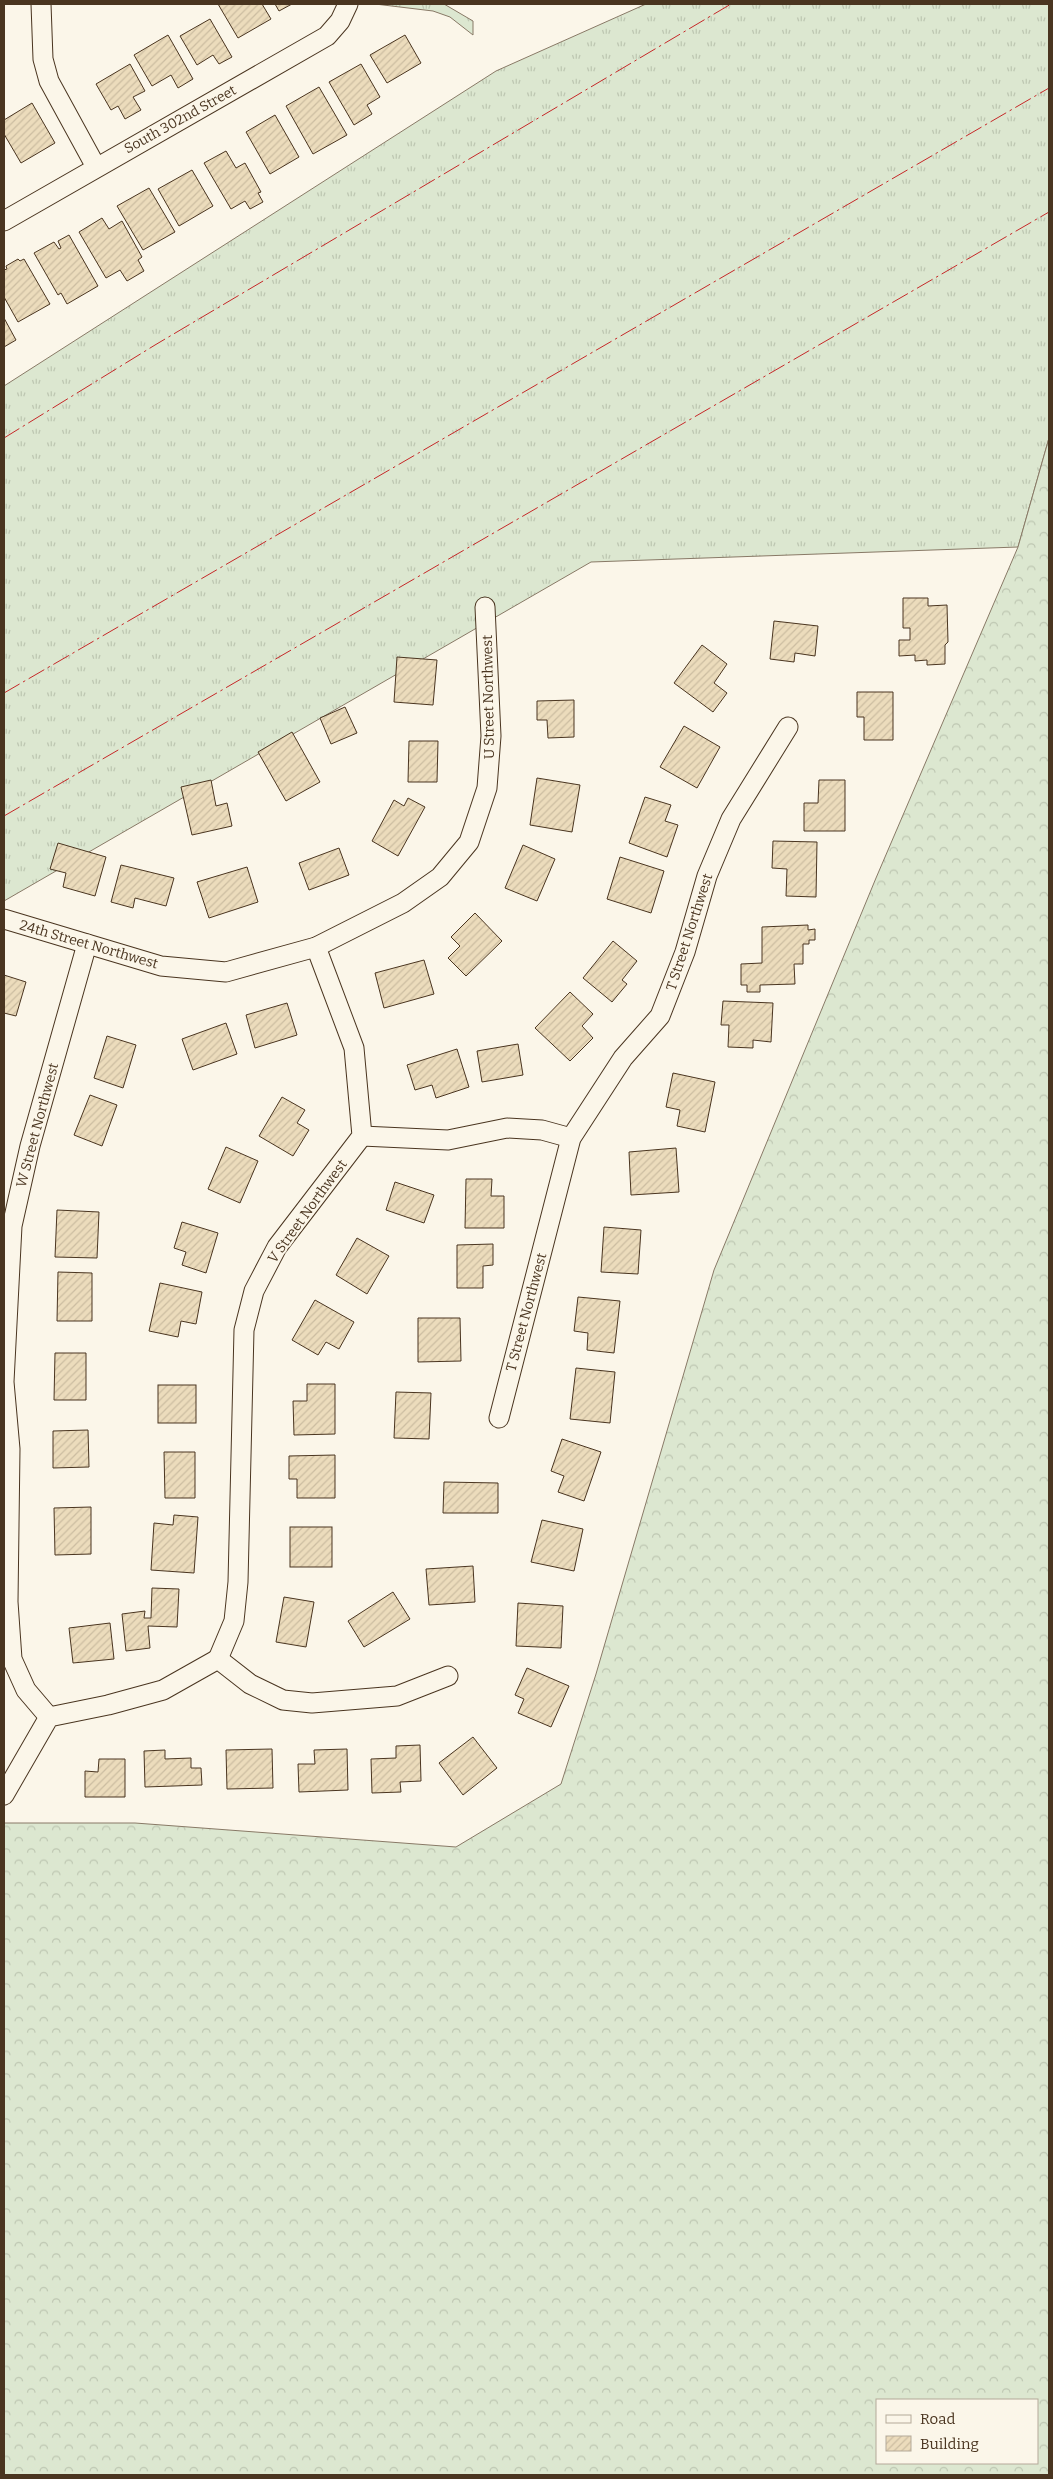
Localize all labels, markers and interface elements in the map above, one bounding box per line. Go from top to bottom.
street label: South 302nd Street [121,82,239,157]
street label: U Street Northwest [479,635,498,759]
street label: T Street Northwest [663,871,716,993]
street label: 24th Street Northwest [18,917,160,972]
street label: W Street Northwest [13,1061,62,1189]
street label: V Street Northwest [264,1156,351,1266]
street label: T Street Northwest [502,1251,550,1373]
legend [876,2399,1038,2464]
text: Road [920,2410,955,2428]
text: Building [920,2435,979,2453]

